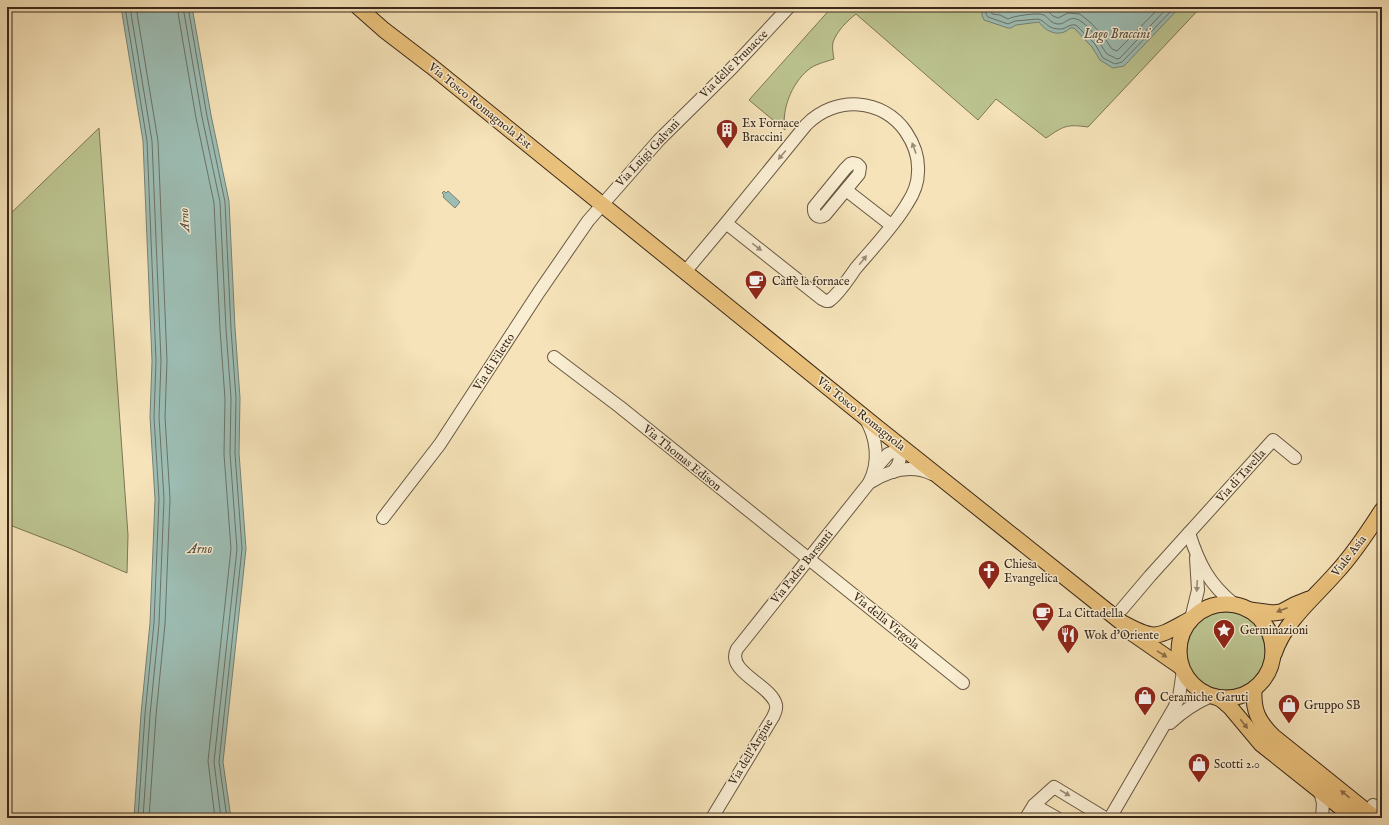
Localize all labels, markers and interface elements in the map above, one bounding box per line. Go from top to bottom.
street label: Via delle Prunacce [696,26,772,102]
water label: Lago Braccini [1083,26,1151,44]
street label: Via Tosco Romagnola Est [425,59,535,152]
street label: Via Luigi Galvani [612,116,683,191]
place label: Ex Fornace Braccini [742,116,800,145]
building icon: Ex Fornace Braccini [714,117,740,150]
one-way arrow [911,141,917,153]
one-way arrow [777,149,786,160]
water label: Arno [176,207,194,235]
one-way arrow [751,243,762,252]
one-way arrow [859,254,868,265]
cafe icon: Caffè la fornace [743,268,769,301]
place label: Caffè la fornace [772,274,850,289]
street label: Via di Filetto [469,330,518,394]
street label: Via Tosco Romagnola [813,373,909,455]
street label: Via Thomas Edison [639,421,725,495]
street label: Via di Tavella [1213,446,1269,506]
street label: Via Padre Barsanti [767,527,836,608]
street label: Viale Asia [1328,532,1370,580]
water label: Arno [186,541,212,558]
place label: Chiesa Evangelica [1004,557,1059,586]
church icon: Chiesa Evangelica [976,558,1002,591]
one-way arrow [1194,580,1201,592]
street label: Via della Virgola [849,589,923,653]
cafe icon: La Cittadella [1030,600,1056,633]
place label: La Cittadella [1058,606,1124,621]
one-way arrow [1275,608,1287,614]
place icon: Germinazioni [1211,617,1237,650]
restaurant icon: Wok d'Oriente [1055,622,1081,655]
place label: Germinazioni [1240,623,1308,638]
place label: Wok d'Oriente [1084,628,1159,643]
one-way arrow [1156,650,1168,657]
shop icon: Ceramiche Garuti [1132,684,1158,717]
place label: Ceramiche Garuti [1160,690,1248,705]
shop icon: Gruppo SB [1276,692,1302,725]
place label: Gruppo SB [1304,698,1360,714]
street label: Via dell'Argine [725,716,777,789]
one-way arrow [1239,719,1248,730]
shop icon: Scotti 2.0 [1186,751,1212,784]
place label: Scotti 2.0 [1214,757,1260,772]
one-way arrow [1339,789,1350,798]
one-way arrow [1059,790,1070,797]

